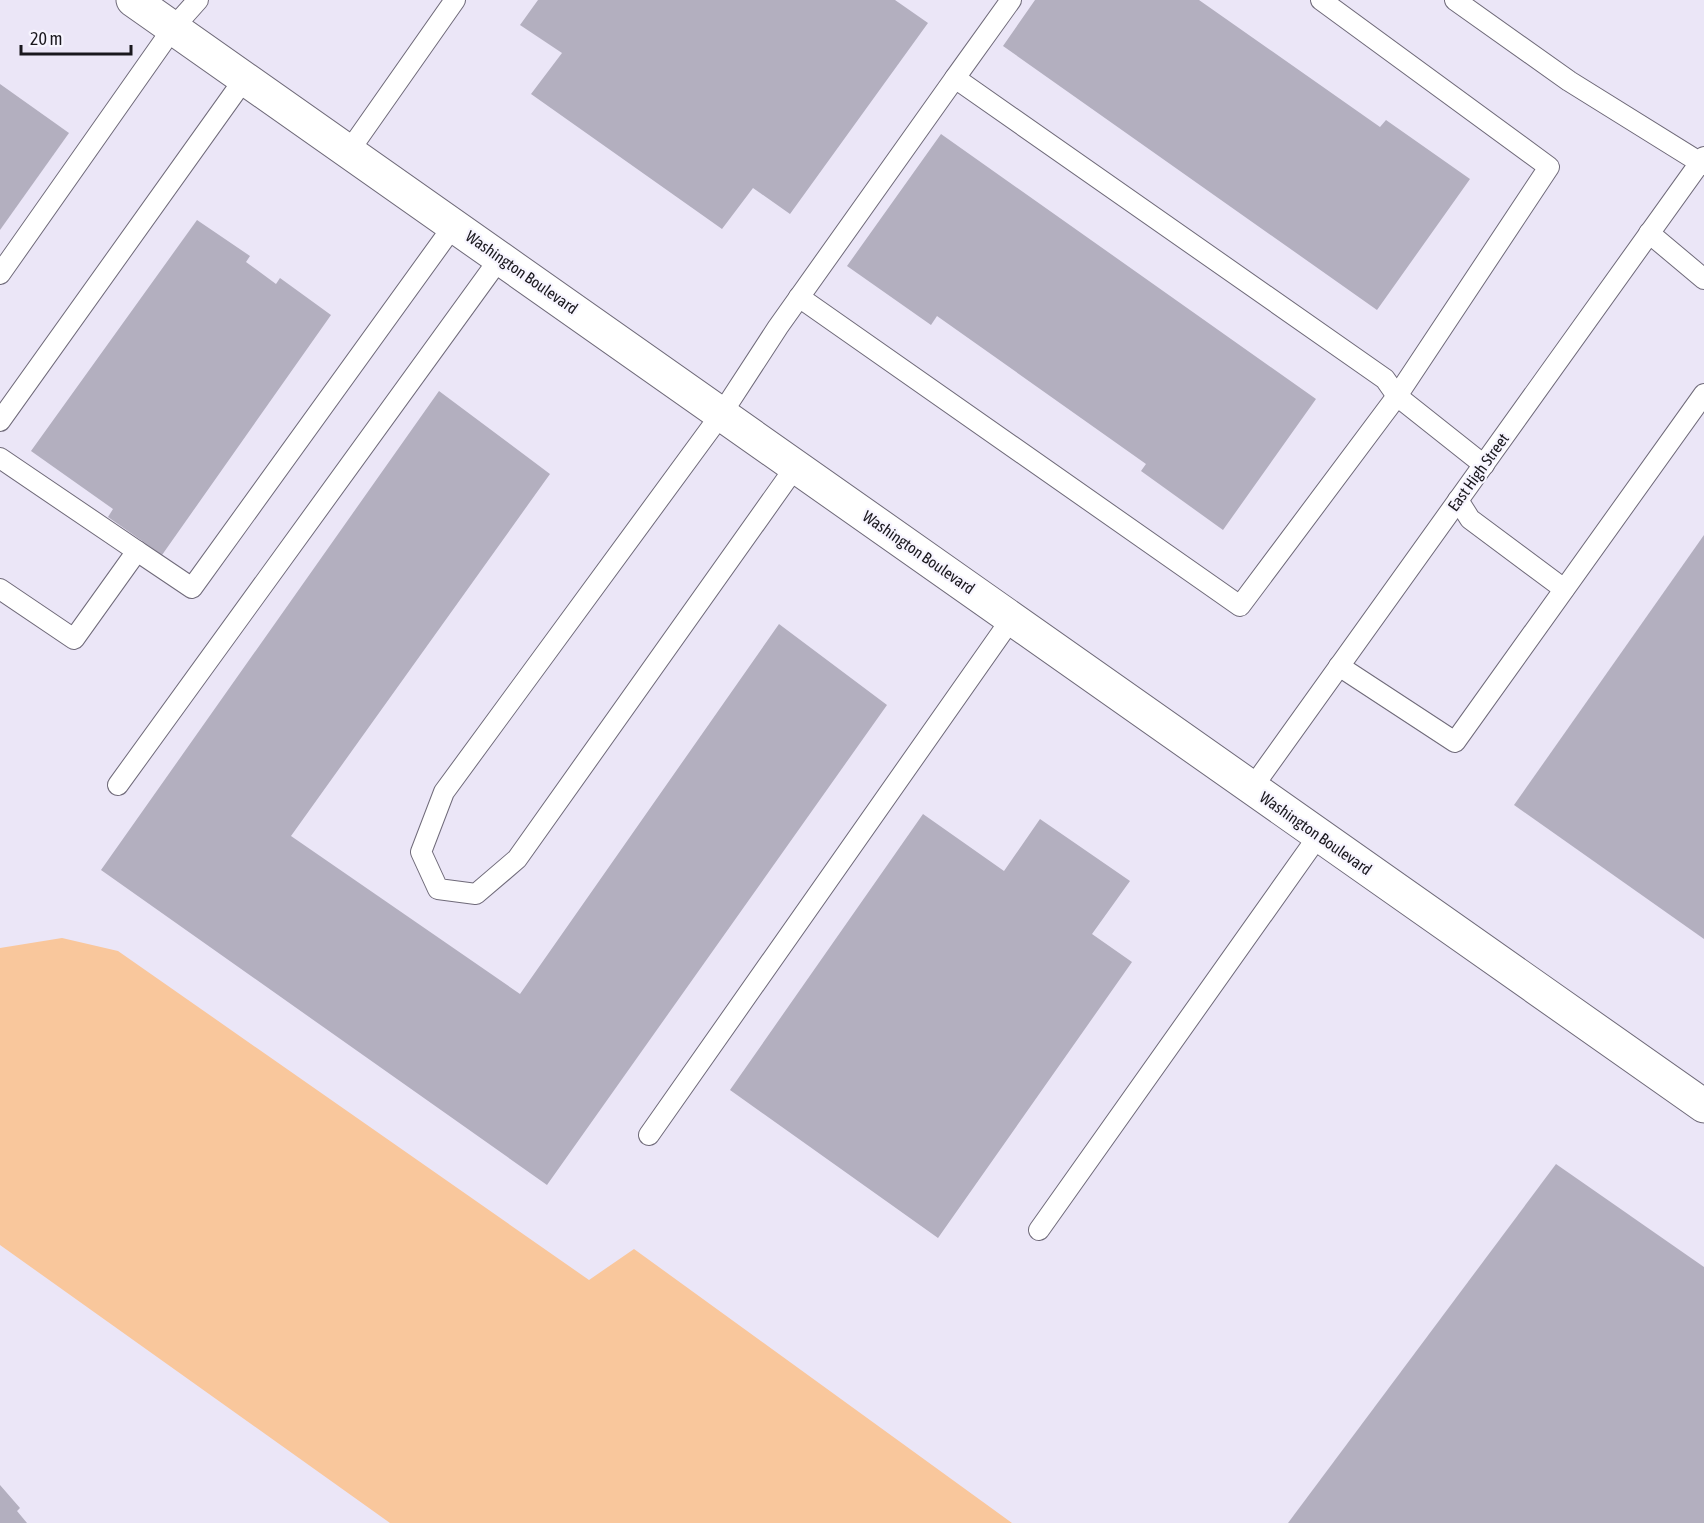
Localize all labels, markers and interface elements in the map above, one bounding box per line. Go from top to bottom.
scale bar [21,18,130,56]
text: 20 m [30,28,62,49]
street label: Washington Boulevard [462,227,581,318]
street label: East High Street [1444,429,1513,515]
street label: Washington Boulevard [859,507,978,598]
street label: Washington Boulevard [1256,788,1375,879]

